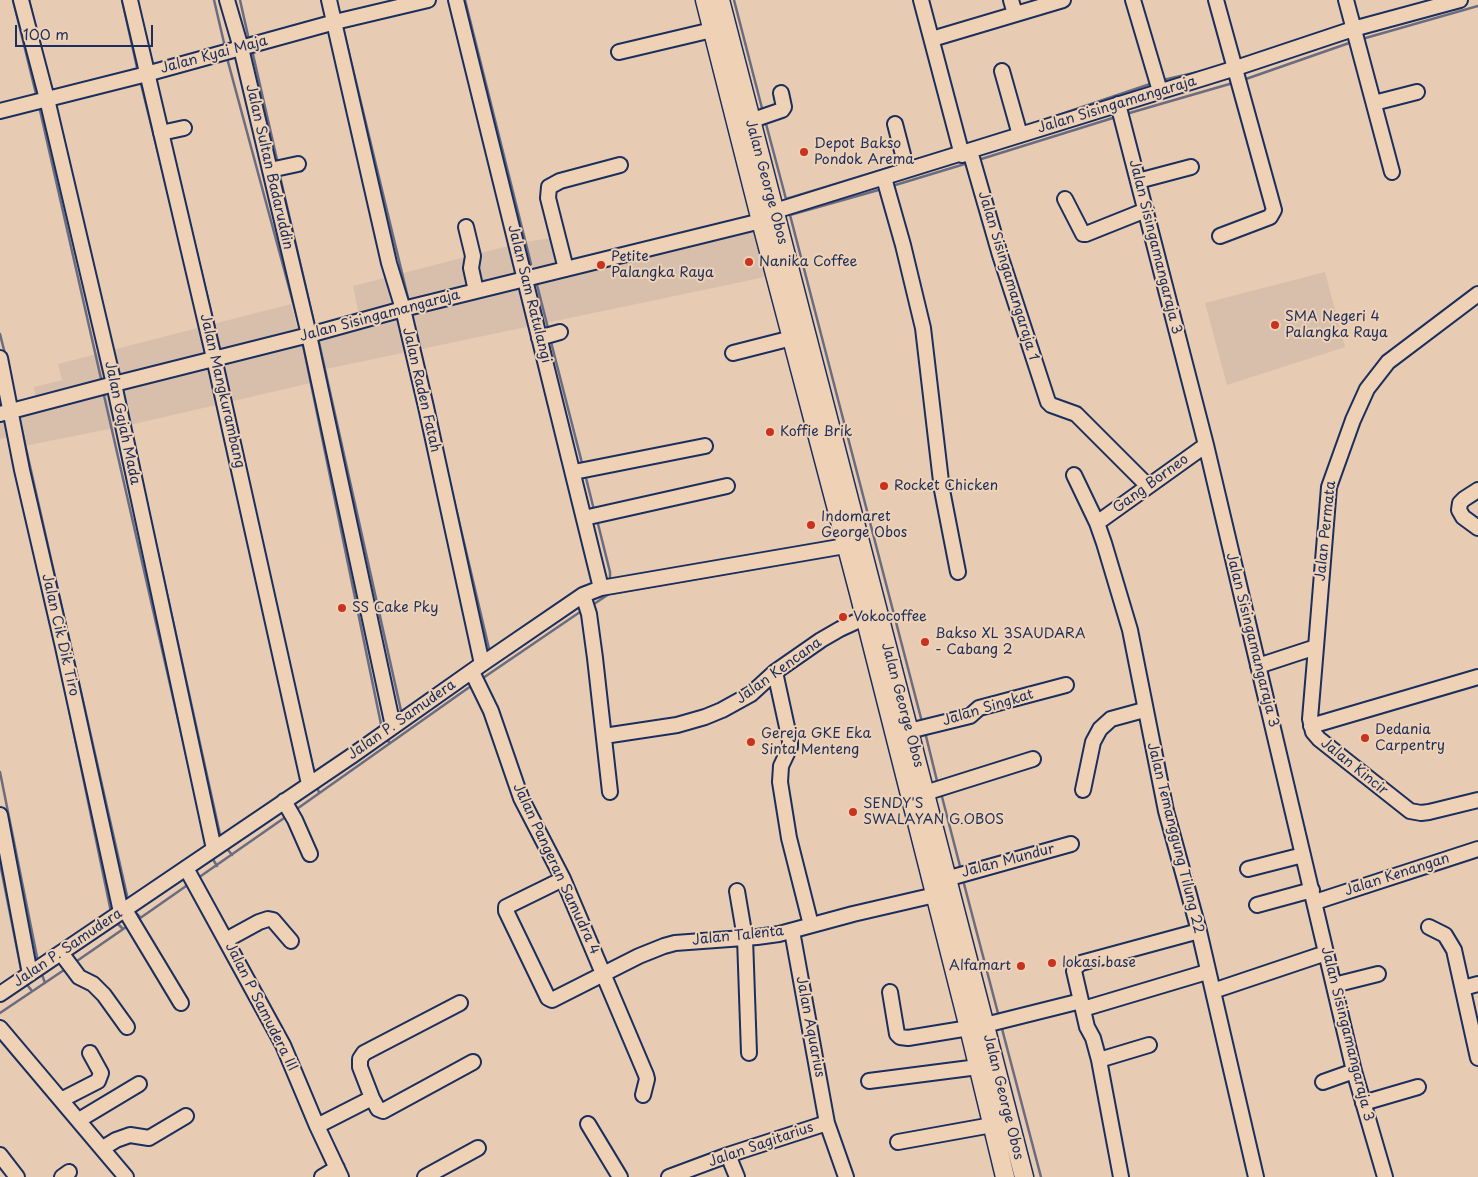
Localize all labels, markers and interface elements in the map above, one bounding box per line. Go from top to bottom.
scale bar [18,15,155,47]
text: 100 m [23,22,69,45]
street label: Jalan Kyai Maja [159,33,269,77]
street label: Jalan Sisingamangaraja [1035,73,1199,137]
street label: Jalan Sultan Badaruddin [242,83,296,251]
street label: Jalan George Obos [741,118,791,246]
place label: Depot Bakso Pondok Arema [814,136,914,168]
marker: Depot Bakso Pondok Arema [798,146,810,158]
street label: Jalan Sisingamangaraja 3 [1125,158,1185,336]
street label: Jalan Sisingamangaraja 1 [974,189,1042,363]
street label: Jalan Sam Ratulangi [504,223,554,365]
place label: Petite Palangka Raya [611,249,714,282]
place label: Nanika Coffee [759,254,857,270]
marker: Nanika Coffee [743,256,755,268]
marker: Petite Palangka Raya [595,259,607,271]
street label: Jalan Sisingamangaraja [298,286,462,346]
place label: SMA Negeri 4 Palangka Raya [1285,309,1388,342]
street label: Jalan Mangkurambang [196,312,248,470]
marker: SMA Negeri 4 Palangka Raya [1269,319,1281,331]
street label: Jalan Raden Fatah [398,326,444,454]
street label: Jalan Gajah Mada [101,360,143,486]
place label: Koffie Brik [780,424,852,440]
marker: Koffie Brik [764,426,776,438]
street label: Gang Borneo [1110,451,1192,517]
place label: Rocket Chicken [894,478,998,494]
marker: Rocket Chicken [878,480,890,492]
street label: Jalan Permata [1312,480,1340,582]
place label: Indomaret George Obos [821,509,907,542]
marker: Indomaret George Obos [805,519,817,531]
street label: Jalan Sisingamangaraja 3 [1222,551,1282,729]
street label: Jalan Cik Dik Tiro [38,572,82,698]
place label: SS Cake Pky [352,600,438,616]
marker: SS Cake Pky [336,602,348,614]
place label: Vokocoffee [853,609,927,625]
marker: Vokocoffee [837,611,849,623]
place label: Bakso XL 3SAUDARA - Cabang 2 [935,626,1086,658]
street label: Jalan Kencana [733,634,825,708]
marker: Bakso XL 3SAUDARA - Cabang 2 [919,636,931,648]
street label: Jalan George Obos [877,641,927,769]
street label: Jalan P. Samudera [345,676,459,764]
street label: Jalan Singkat [940,686,1036,730]
place label: Dedania Carpentry [1375,722,1445,754]
place label: Gereja GKE Eka Sinta Menteng [761,726,871,759]
marker: Dedania Carpentry [1359,732,1371,744]
street label: Jalan Kincir [1317,735,1391,799]
marker: Gereja GKE Eka Sinta Menteng [745,736,757,748]
street label: Jalan Temanggung Tilung 22 [1143,741,1207,935]
street label: Jalan Pangeran Samudra 4 [509,781,603,957]
place label: SENDY'S SWALAYAN G.OBOS [863,796,1004,829]
marker: SENDY'S SWALAYAN G.OBOS [847,806,859,818]
street label: Jalan Mundur [960,841,1056,881]
street label: Jalan Kenangan [1342,850,1452,900]
street label: Jalan P. Samudera [10,905,126,991]
street label: Jalan Talenta [691,923,785,949]
street label: Jalan P Samudera III [221,940,301,1074]
street label: Jalan Sisingamangaraja 3 [1317,945,1377,1123]
place label: lokasi base [1062,955,1136,971]
marker: lokasi base [1046,957,1058,969]
place label: Alfamart [949,958,1011,974]
marker: Alfamart [1015,960,1027,972]
street label: Jalan Aquarius [792,975,828,1079]
street label: Jalan George Obos [979,1033,1027,1161]
street label: Jalan Sagitarius [706,1119,816,1171]

